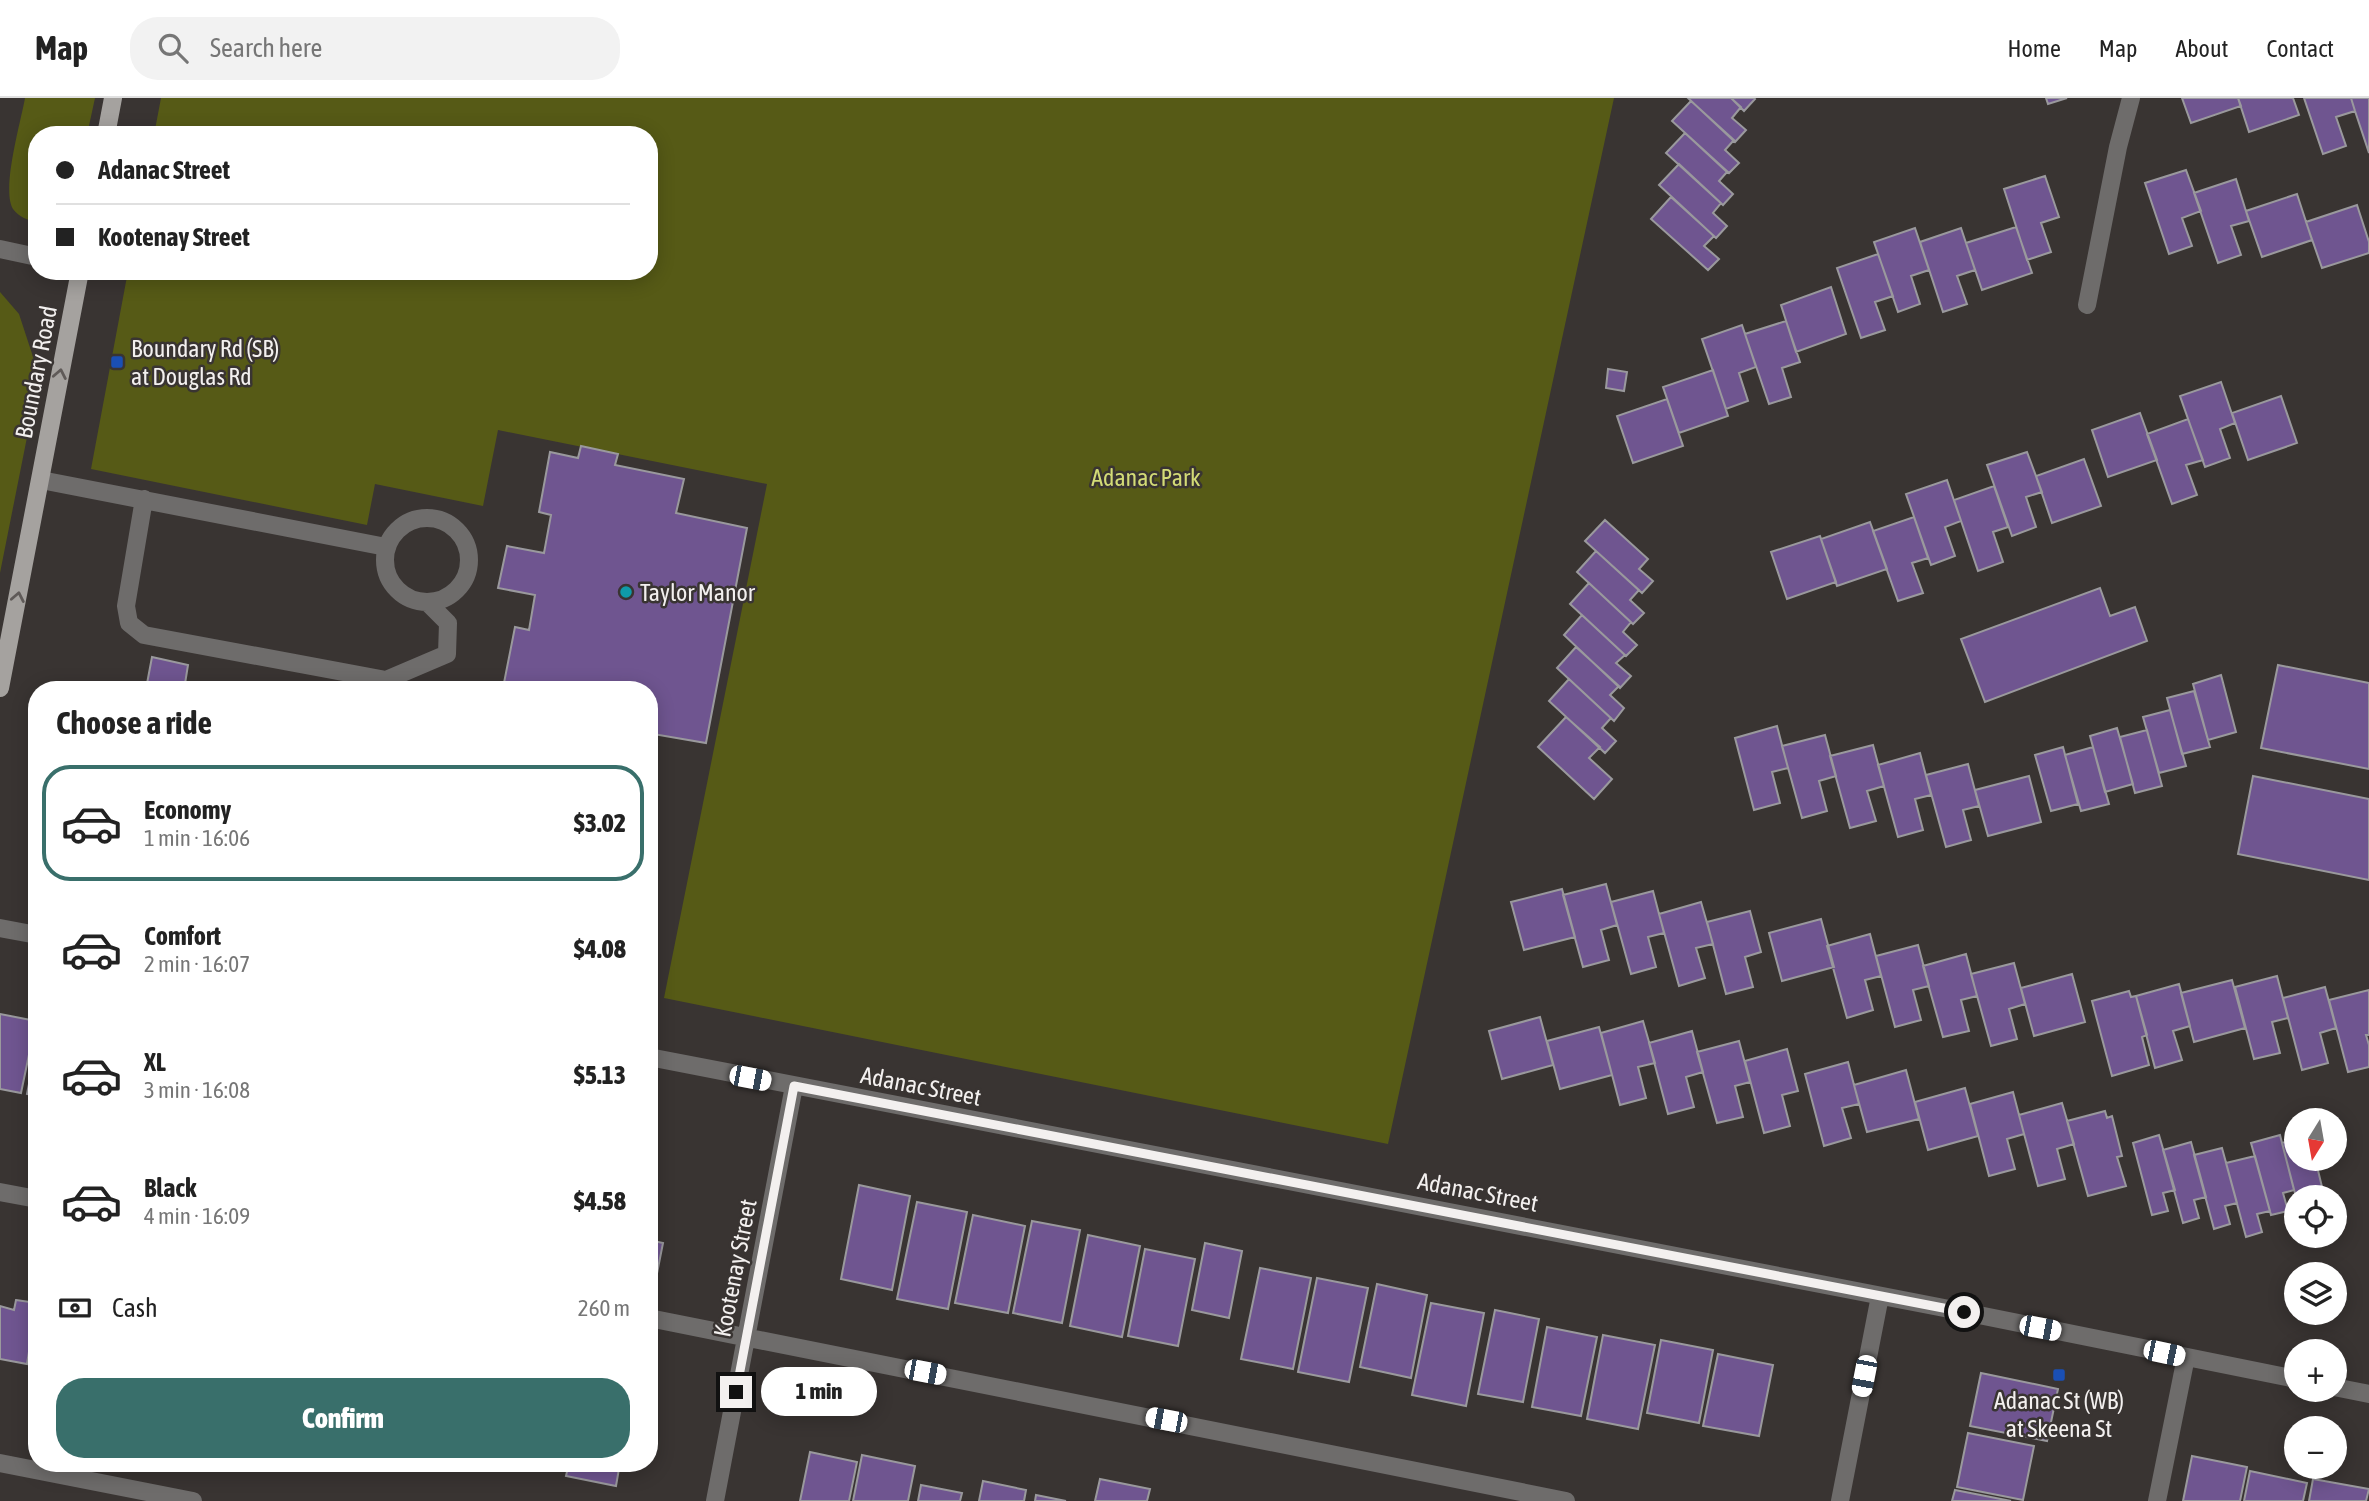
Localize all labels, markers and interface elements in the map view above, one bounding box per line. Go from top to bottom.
search box [130,17,620,80]
text: Map [35,29,88,67]
icon: search [154,29,192,67]
text: Search here [210,33,322,63]
text: Home [2007,35,2061,62]
text: Map [2099,35,2137,62]
text: About [2175,35,2228,62]
text: Contact [2266,35,2334,62]
text: Adanac Street [98,155,230,185]
text: Kootenay Street [98,222,250,252]
street label: Boundary Road [10,303,62,441]
place label: Boundary Rd (SB) at Douglas Rd [131,335,279,390]
marker: Boundary Rd (SB) at Douglas Rd [109,354,125,370]
one-way arrow [52,368,67,380]
park label: Adanac Park [1091,464,1201,491]
place label: Taylor Manor [640,579,756,606]
marker: Taylor Manor [618,584,634,600]
one-way arrow [9,591,24,603]
text: Choose a ride [56,704,212,741]
icon: car [60,792,123,855]
text: Economy [144,795,231,825]
text: $3.02 [574,808,626,838]
text: 1 min · 16:06 [144,825,250,851]
icon: car [60,918,123,981]
text: Comfort [144,921,221,951]
text: $4.08 [574,934,626,964]
text: 2 min · 16:07 [144,951,250,977]
icon: car [60,1044,123,1107]
text: XL [144,1047,166,1077]
text: $5.13 [574,1060,626,1090]
street label: Adanac Street [859,1061,984,1111]
car [728,1064,773,1092]
text: 3 min · 16:08 [144,1077,250,1103]
north arrow [2284,1108,2347,1171]
map controls [2284,1108,2347,1479]
street label: Adanac Street [1416,1167,1541,1217]
icon: car [60,1170,123,1233]
text: Black [144,1173,196,1203]
button: locate [2284,1185,2347,1248]
text: $4.58 [574,1186,626,1216]
street label: Kootenay Street [708,1197,762,1339]
text: 4 min · 16:09 [144,1203,250,1229]
button: layers [2284,1262,2347,1325]
icon: cash [56,1289,94,1327]
text: Cash [112,1293,158,1323]
text: 260 m [578,1295,630,1321]
route start [1948,1296,1980,1328]
car [2018,1314,2063,1342]
car [2142,1338,2187,1368]
button: + [2284,1339,2347,1402]
car [1850,1353,1879,1399]
car [903,1358,948,1386]
marker: Adanac St (WB) at Skeena St [2051,1367,2067,1383]
callout: 1 min [760,1368,876,1416]
route end [720,1376,752,1408]
button: Confirm [56,1378,630,1458]
text: 1 min [796,1378,842,1404]
place label: Adanac St (WB) at Skeena St [1994,1387,2124,1442]
car [1144,1406,1189,1434]
button: − [2284,1416,2347,1479]

